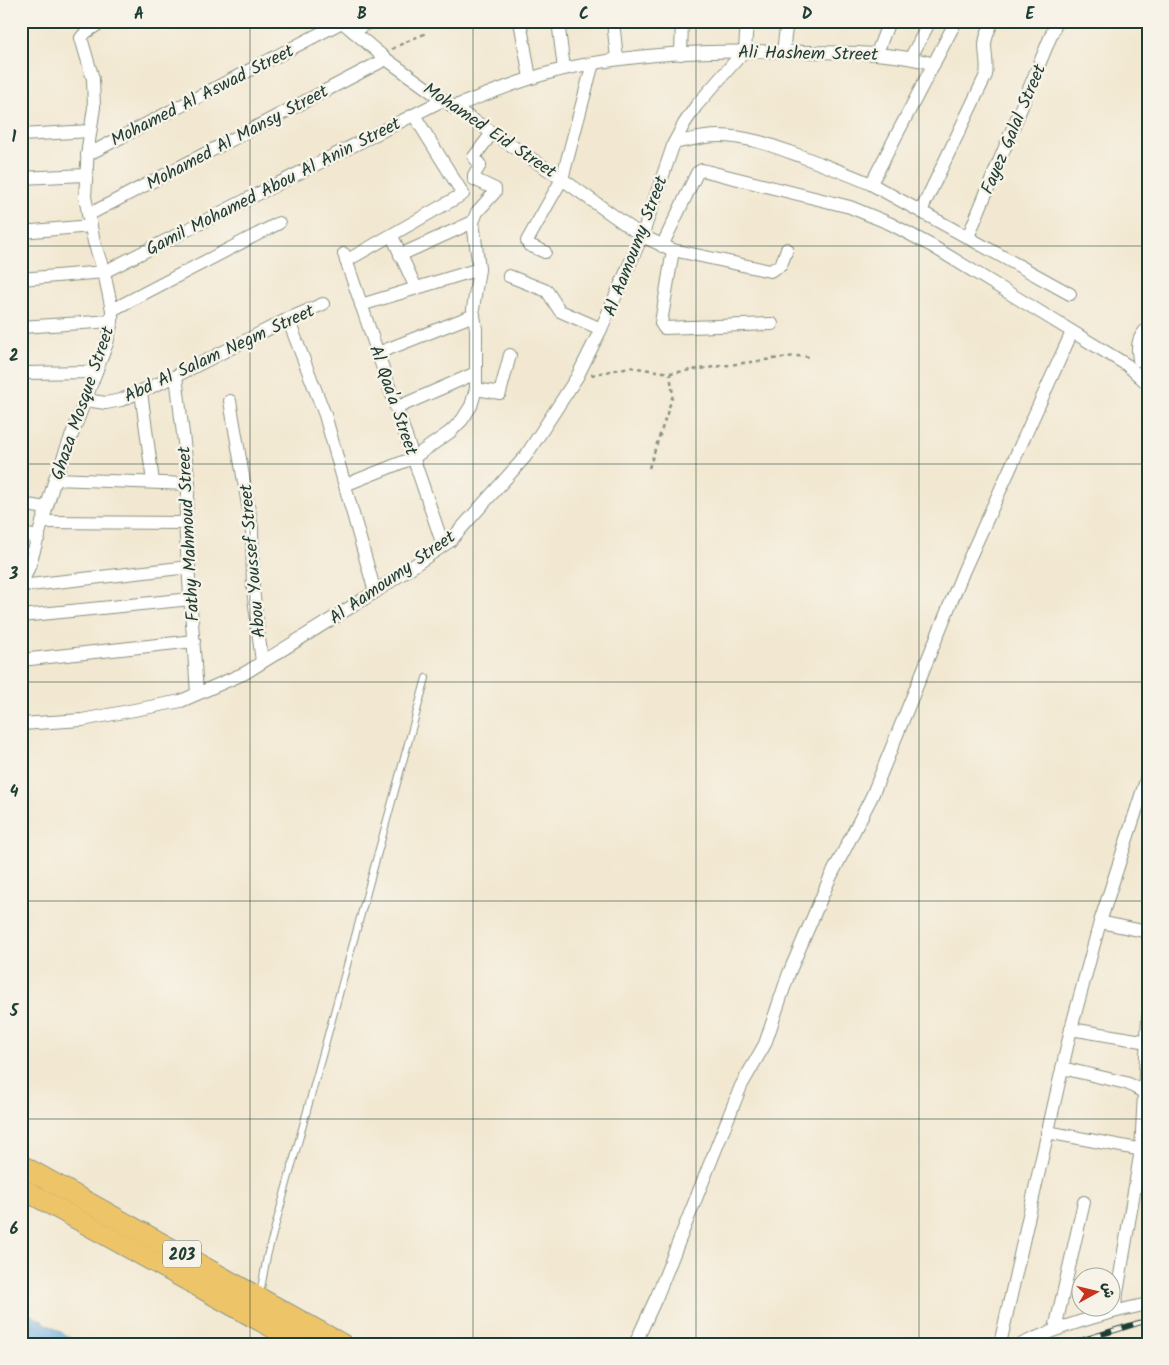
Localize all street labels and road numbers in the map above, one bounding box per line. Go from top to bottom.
street label: Mohamed Al Aswad Street [106,37,300,155]
street label: Ali Hashem Street [738,39,879,70]
street label: Fayez Galal Street [974,59,1055,199]
street label: Mohamed Eid Street [416,76,563,187]
street label: Mohamed Al Mansy Street [141,77,335,199]
street label: Gamil Mohamed Abou Al Anin Street [141,110,407,265]
street label: Al Aamoumy Street [596,171,677,321]
street label: Abd Al Salam Negm Street [119,297,321,411]
street label: Ghaza Mosque Street [44,322,124,484]
street label: Al Qaa'a Street [360,341,425,461]
street label: Fathy Mahmoud Street [170,445,209,622]
street label: Abou Youssef Street [232,482,275,639]
street label: Al Aamoumy Street [324,523,463,633]
road number: 203 [163,1240,201,1268]

